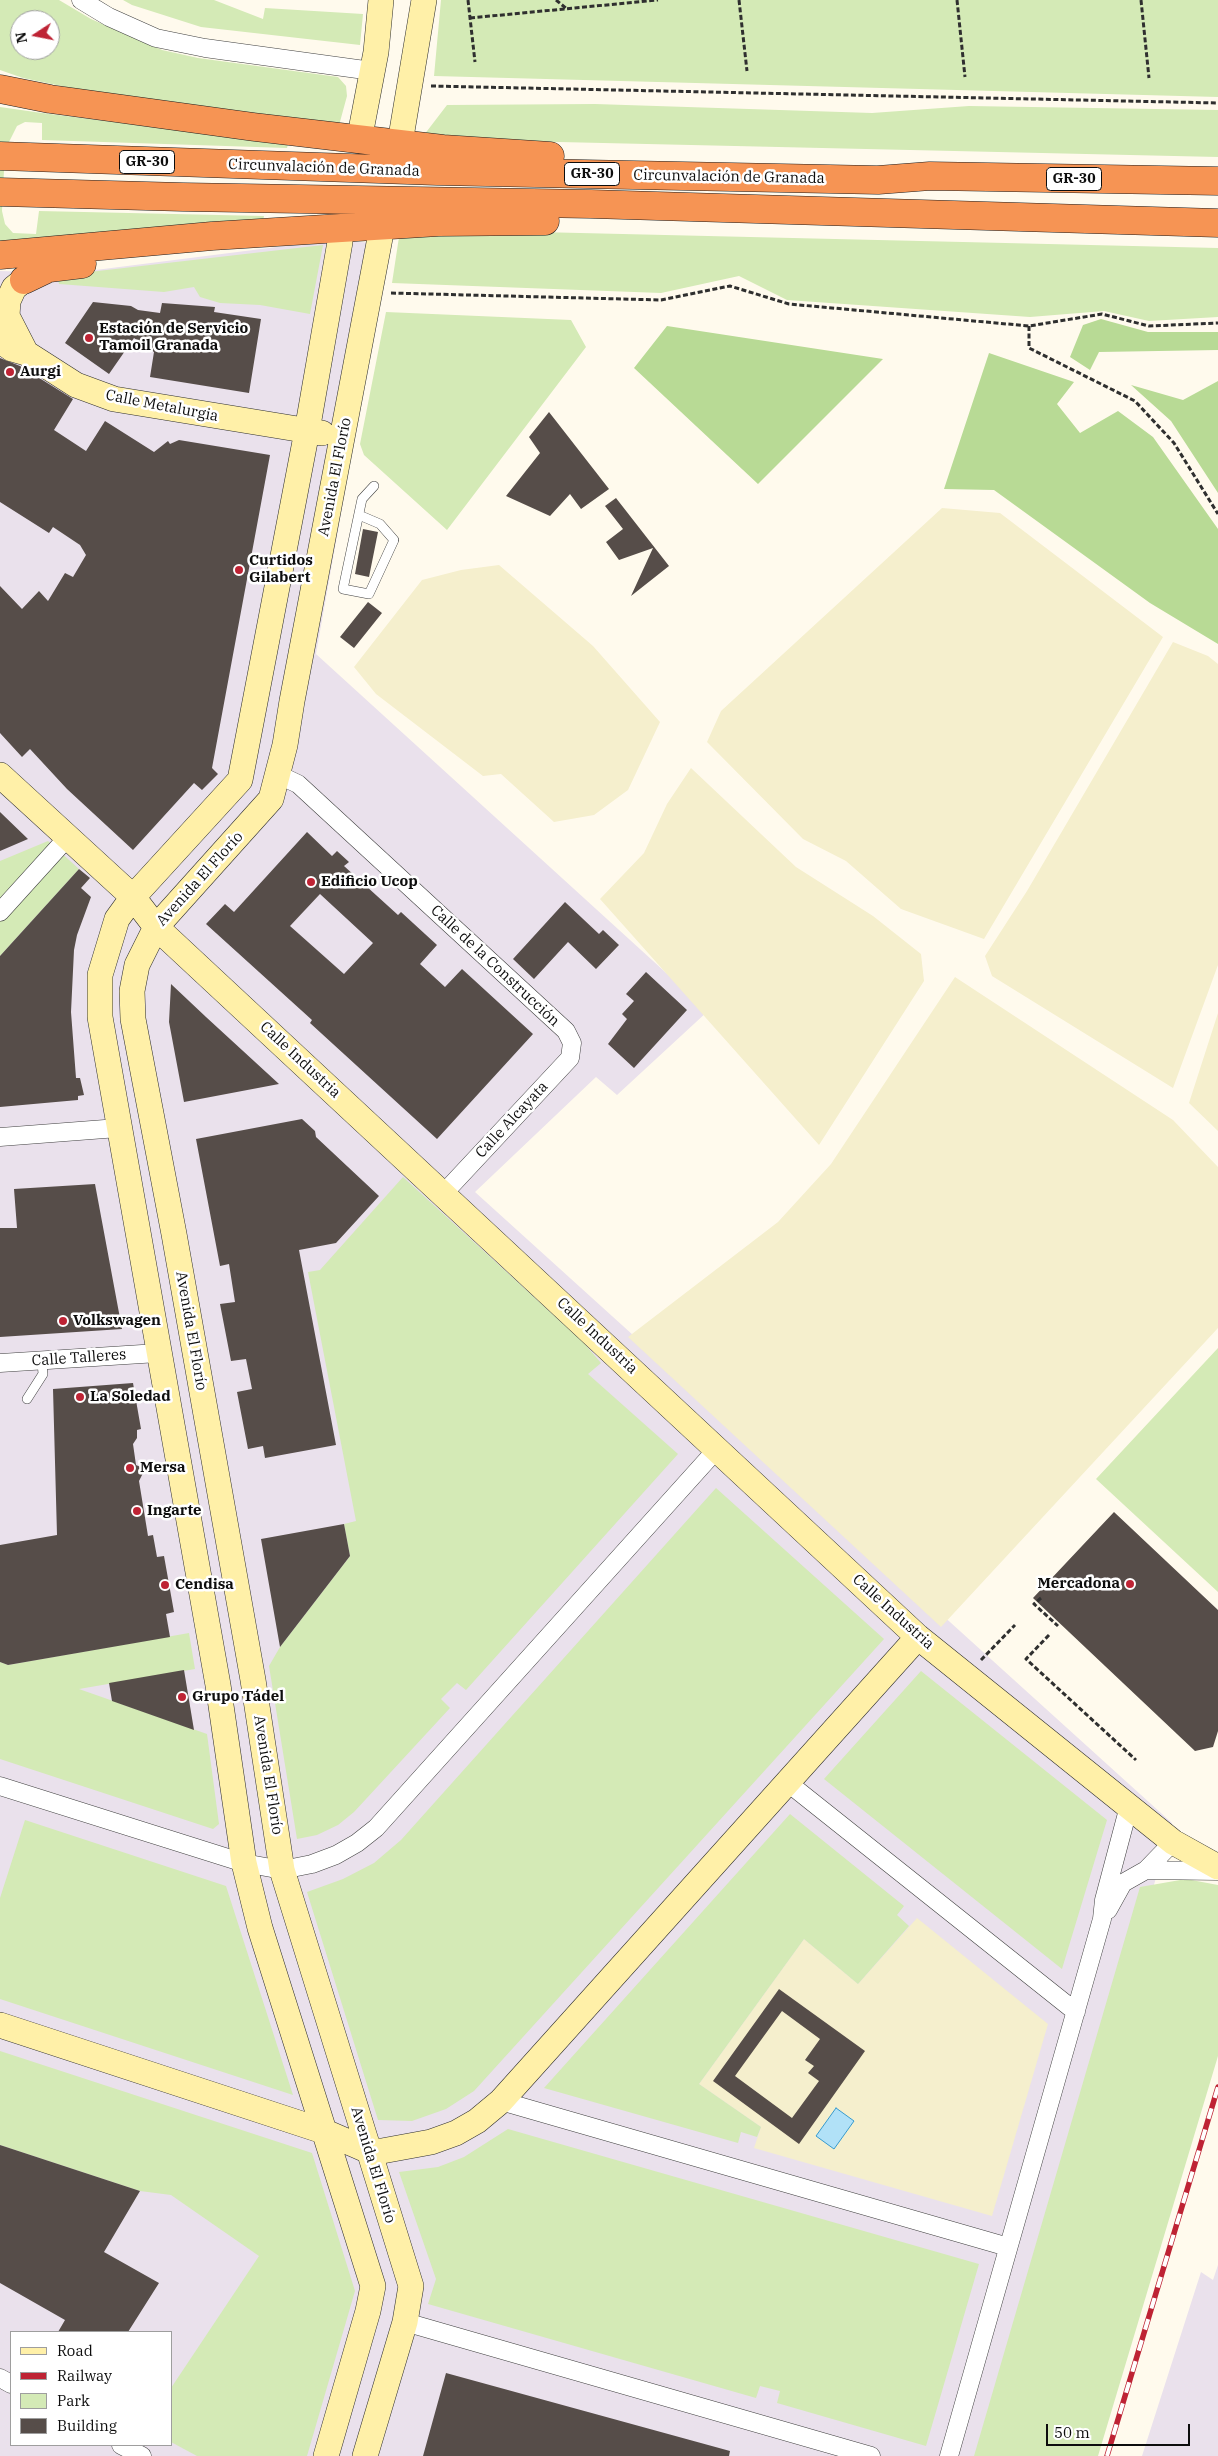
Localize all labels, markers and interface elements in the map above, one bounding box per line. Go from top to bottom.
north arrow [10,10,60,60]
text: N [11,31,31,45]
road number: GR-30 [120,150,174,173]
street label: Circunvalación de Granada [228,156,420,180]
road number: GR-30 [564,162,620,185]
street label: Circunvalación de Granada [633,166,825,188]
road number: GR-30 [1046,168,1102,190]
place label: Estación de Servicio Tamoil Granada [99,320,248,355]
marker: Estación de Servicio Tamoil Granada [83,332,95,344]
place label: Aurgi [20,363,61,381]
marker: Aurgi [4,366,16,378]
street label: Calle Metalurgia [104,386,220,426]
street label: Avenida El Florío [315,416,355,538]
place label: Curtidos Gilabert [249,552,313,587]
marker: Curtidos Gilabert [233,564,245,576]
street label: Avenida El Florío [153,828,247,930]
place label: Edificio Ucop [321,873,418,891]
marker: Edificio Ucop [305,876,317,888]
street label: Calle de la Construcción [427,902,563,1030]
street label: Calle Industria [256,1018,344,1102]
street label: Calle Alcayata [472,1078,552,1162]
street label: Avenida El Florío [172,1270,210,1392]
street label: Calle Industria [553,1294,641,1378]
place label: Volkswagen [73,1312,161,1330]
marker: Volkswagen [57,1315,69,1327]
street label: Calle Talleres [31,1346,127,1370]
place label: La Soledad [90,1388,171,1406]
marker: La Soledad [74,1391,86,1403]
place label: Mersa [140,1459,186,1477]
marker: Mersa [124,1462,136,1474]
place label: Ingarte [147,1502,202,1520]
marker: Ingarte [131,1505,143,1517]
street label: Calle Industria [849,1571,937,1653]
place label: Mercadona [1037,1575,1120,1593]
place label: Cendisa [175,1576,234,1594]
marker: Mercadona [1124,1578,1136,1590]
marker: Cendisa [159,1579,171,1591]
place label: Grupo Tádel [192,1688,284,1706]
marker: Grupo Tádel [176,1691,188,1703]
street label: Avenida El Florío [250,1714,286,1836]
street label: Avenida El Florío [347,2105,399,2225]
legend [10,2331,172,2446]
text: Road [57,2341,93,2360]
text: Railway [57,2366,112,2385]
text: Park [57,2391,90,2410]
scale bar [1048,2414,1192,2446]
text: Building [57,2416,117,2435]
text: 50 m [1054,2423,1090,2442]

